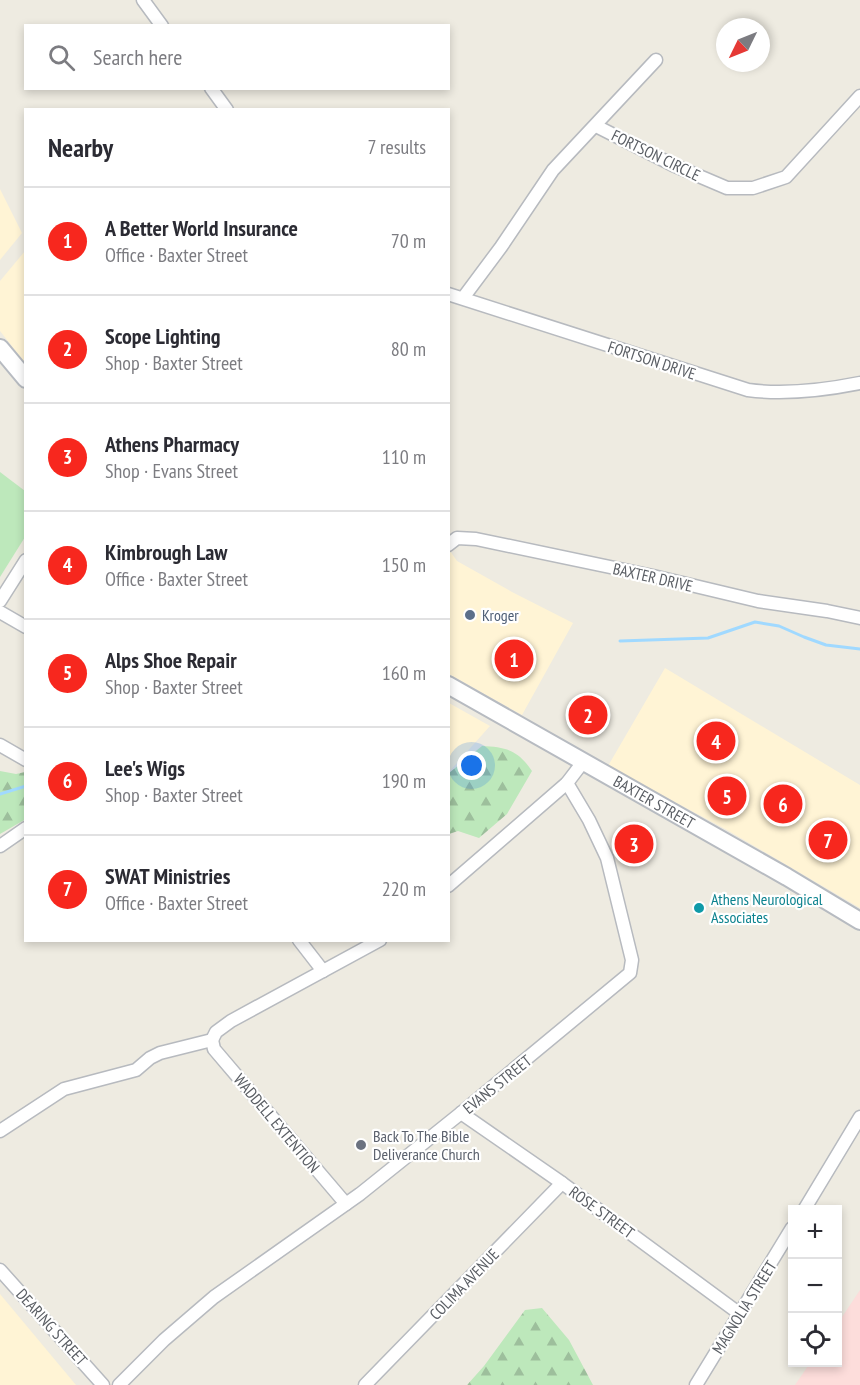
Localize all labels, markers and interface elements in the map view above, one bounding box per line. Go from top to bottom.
north arrow [716,18,770,72]
search box [24,24,450,90]
icon: search [45,41,78,74]
text: Search here [93,43,182,71]
street label: FORTSON CIRCLE [608,125,704,185]
text: Nearby [48,131,113,164]
text: 7 results [368,134,426,160]
text: A Better World Insurance [105,214,298,242]
text: 1 [63,228,72,254]
text: 70 m [391,228,426,254]
text: Office · Baxter Street [105,242,248,268]
text: Scope Lighting [105,322,221,350]
text: 2 [63,336,72,362]
text: 80 m [391,336,426,362]
street label: FORTSON DRIVE [606,336,699,384]
text: Shop · Baxter Street [105,350,243,376]
text: Athens Pharmacy [105,430,239,458]
text: 3 [63,444,72,470]
text: 110 m [382,444,426,470]
text: Shop · Evans Street [105,458,238,484]
text: Kimbrough Law [105,538,227,566]
text: 4 [63,552,72,578]
text: 150 m [382,552,426,578]
street label: BAXTER DRIVE [611,558,695,596]
text: Office · Baxter Street [105,566,248,592]
place label: Kroger [482,605,519,625]
marker: Kroger [463,608,477,622]
pin: 1 [494,636,534,682]
text: Alps Shoe Repair [105,646,237,674]
text: 5 [63,660,72,686]
text: 160 m [382,660,426,686]
text: Shop · Baxter Street [105,674,243,700]
pin: 2 [568,692,608,738]
pin: 4 [696,718,736,764]
your location [457,751,486,780]
text: Lee's Wigs [105,754,185,782]
text: 6 [63,768,72,794]
text: 190 m [382,768,426,794]
street label: BAXTER STREET [610,771,698,833]
pin: 5 [708,774,746,818]
text: Shop · Baxter Street [105,782,243,808]
pin: 6 [764,782,802,826]
pin: 7 [808,818,848,862]
pin: 3 [614,822,654,866]
text: SWAT Ministries [105,862,230,890]
text: 7 [63,876,72,902]
text: 220 m [382,876,426,902]
place label: Athens Neurological Associates [711,889,823,927]
text: Office · Baxter Street [105,890,248,916]
marker: Athens Neurological Associates [692,901,706,915]
street label: EVANS STREET [459,1050,535,1118]
street label: WADDELL EXTENTION [230,1069,324,1177]
place label: Back To The Bible Deliverance Church [373,1126,480,1164]
marker: Back To The Bible Deliverance Church [354,1138,368,1152]
street label: ROSE STREET [566,1182,638,1242]
map controls [788,1205,842,1367]
button: + [788,1205,842,1259]
street label: COLIMA AVENUE [425,1244,503,1324]
street label: MAGNOLIA STREET [707,1257,781,1357]
button: − [788,1259,842,1313]
street label: DEARING STREET [12,1284,92,1370]
button: locate [788,1313,842,1367]

